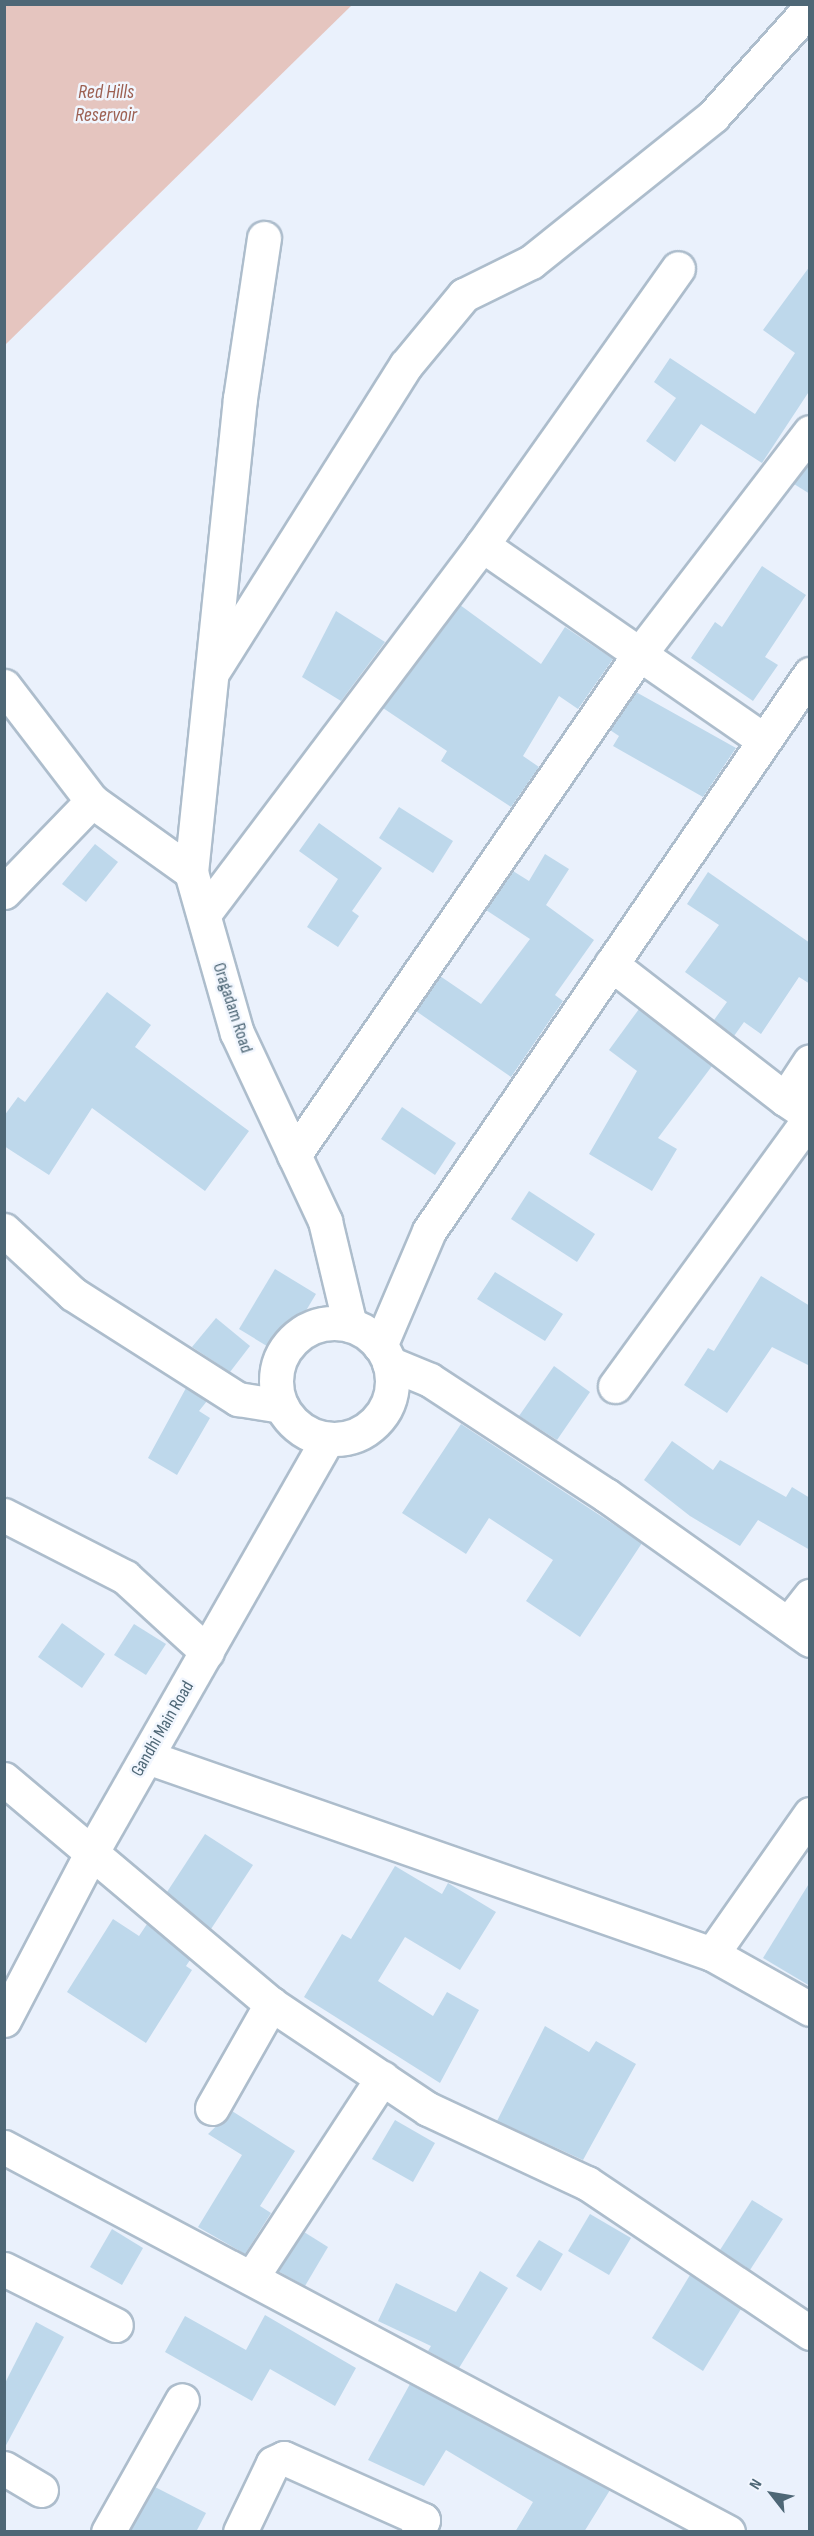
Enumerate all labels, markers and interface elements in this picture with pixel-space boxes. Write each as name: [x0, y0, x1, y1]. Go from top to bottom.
water label: Red Hills Reservoir: [75, 81, 137, 128]
street label: Oragadam Road: [207, 960, 257, 1056]
street label: Gandhi Main Road: [127, 1677, 199, 1781]
north arrow: [742, 2464, 802, 2524]
text: N: [746, 2476, 766, 2493]

